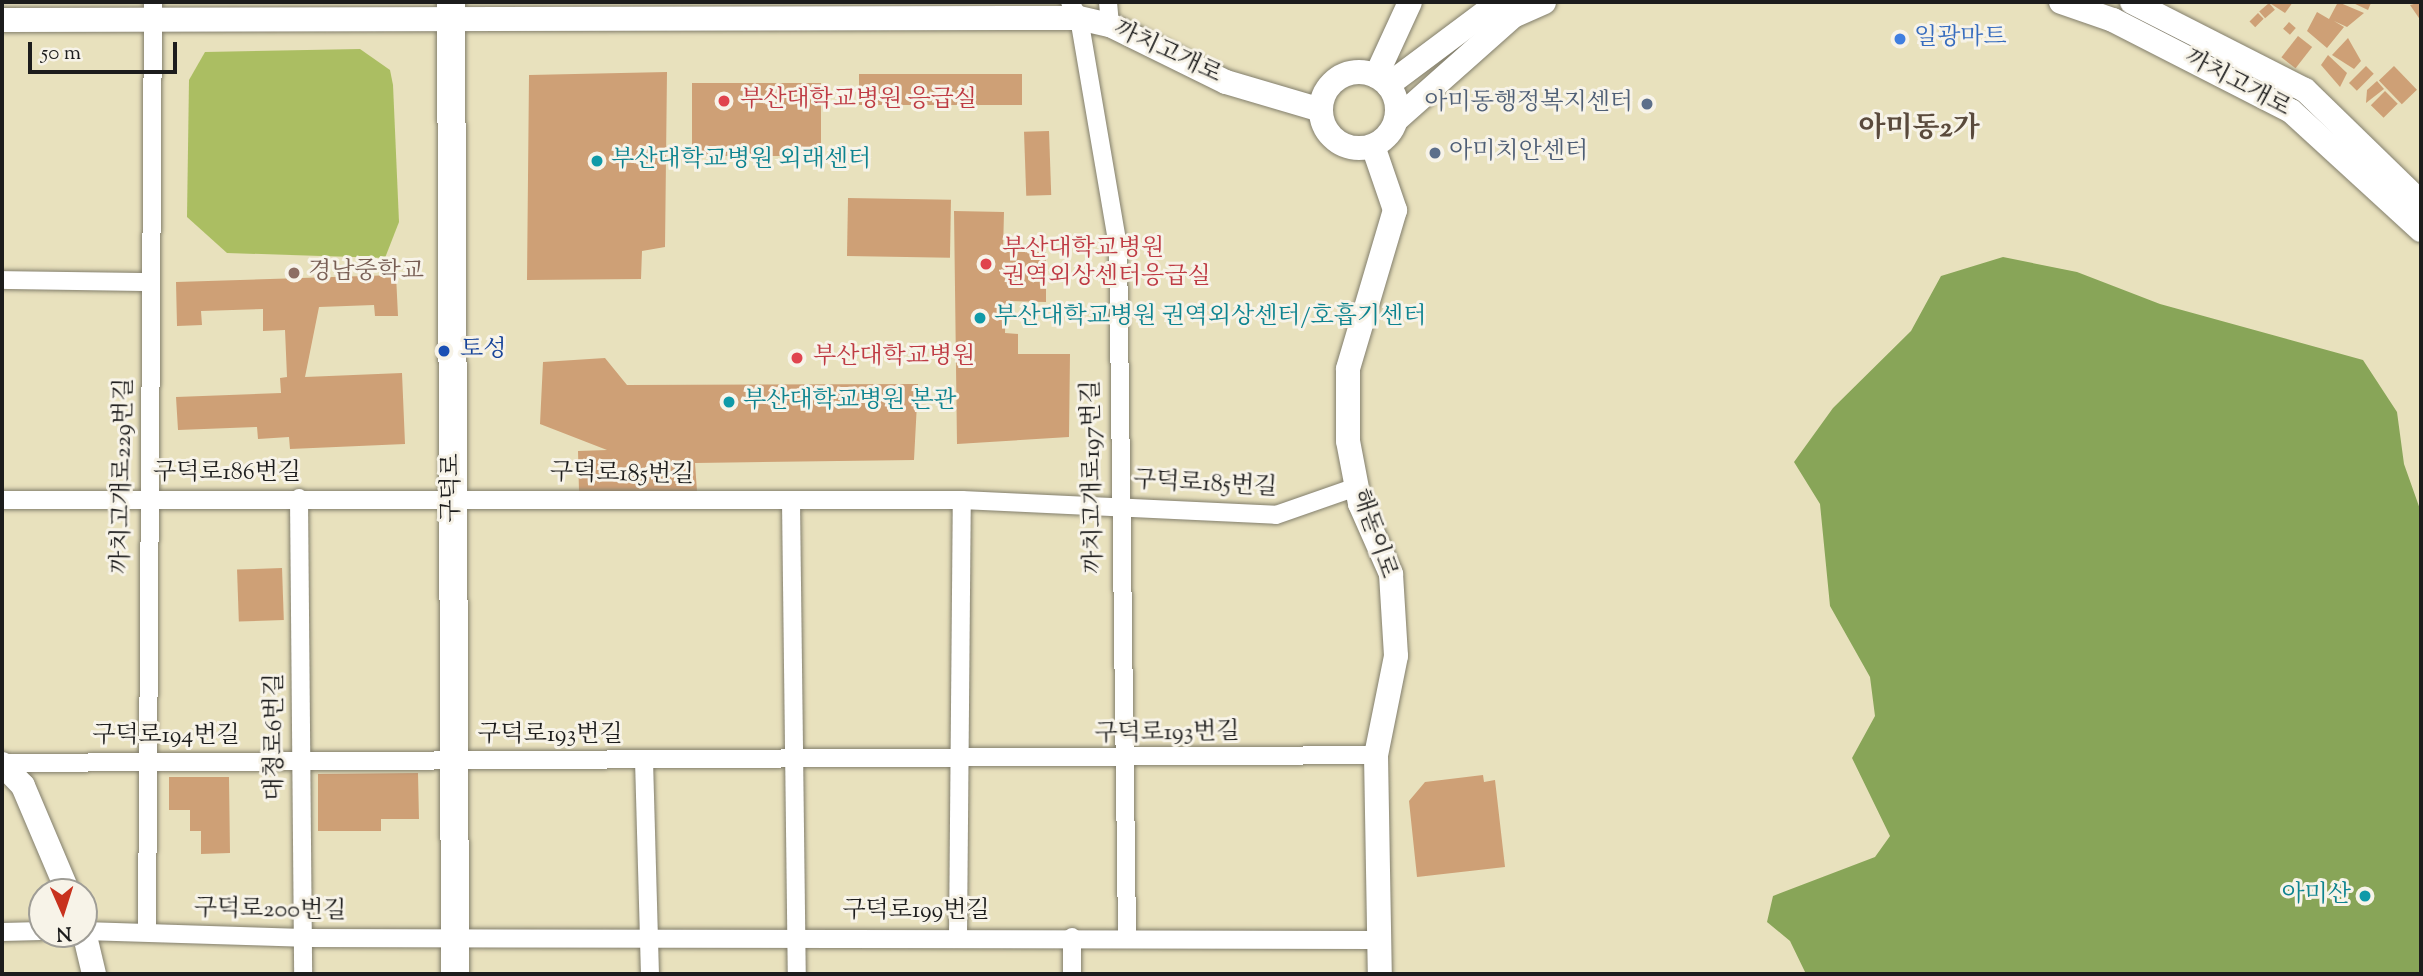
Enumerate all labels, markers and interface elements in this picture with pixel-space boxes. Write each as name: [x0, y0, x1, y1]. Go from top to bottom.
street label: 까치고개로: [1108, 15, 1226, 91]
place label: 일광마트: [1914, 25, 2007, 53]
scale bar: [32, 28, 180, 72]
marker: 일광마트: [1892, 31, 1908, 47]
text: 50 m: [41, 39, 81, 69]
street label: 까치고개로: [2179, 44, 2295, 124]
place label: 부산대학교병원 응급실: [740, 87, 977, 115]
place label: 아미동행정복지센터: [1424, 90, 1633, 118]
marker: 부산대학교병원 응급실: [714, 91, 734, 111]
marker: 아미동행정복지센터: [1639, 96, 1655, 112]
district label: 아미동2가: [1858, 112, 1980, 146]
place label: 아미치안센터: [1449, 139, 1588, 167]
marker: 아미치안센터: [1427, 145, 1443, 161]
place label: 부산대학교병원 외래센터: [611, 147, 871, 175]
marker: 부산대학교병원 외래센터: [589, 153, 605, 169]
place label: 부산대학교병원 권역외상센터응급실: [1002, 236, 1211, 292]
marker: 부산대학교병원 권역외상센터응급실: [976, 254, 996, 274]
place label: 경남중학교: [308, 259, 424, 287]
marker: 경남중학교: [286, 265, 302, 281]
place label: 부산대학교병원 권역외상센터/호흡기센터: [994, 304, 1426, 332]
marker: 부산대학교병원 권역외상센터/호흡기센터: [972, 310, 988, 326]
place label: 토성: [460, 337, 506, 365]
marker: 토성: [434, 341, 454, 361]
place label: 부산대학교병원: [813, 344, 975, 372]
marker: 부산대학교병원: [787, 348, 807, 368]
street label: 까치고개로229번길: [108, 378, 140, 574]
street label: 까치고개로197번길: [1078, 380, 1110, 574]
place label: 부산대학교병원 본관: [743, 388, 957, 416]
marker: 부산대학교병원 본관: [721, 394, 737, 410]
street label: 구덕로: [439, 453, 467, 523]
street label: 구덕로185번길: [550, 459, 694, 491]
street label: 구덕로186번길: [153, 460, 301, 488]
street label: 구덕로185번길: [1132, 467, 1278, 503]
street label: 해돋이로: [1344, 485, 1402, 583]
street label: 대청로6번길: [262, 673, 290, 801]
street label: 구덕로193번길: [1094, 718, 1240, 750]
street label: 구덕로193번길: [477, 722, 623, 750]
street label: 구덕로194번길: [92, 723, 240, 751]
north arrow: [28, 878, 98, 948]
place label: 아미산: [2281, 882, 2351, 910]
marker: 아미산: [2357, 888, 2373, 904]
street label: 구덕로200번길: [193, 895, 347, 927]
street label: 구덕로199번길: [842, 898, 990, 926]
text: N: [56, 919, 72, 946]

